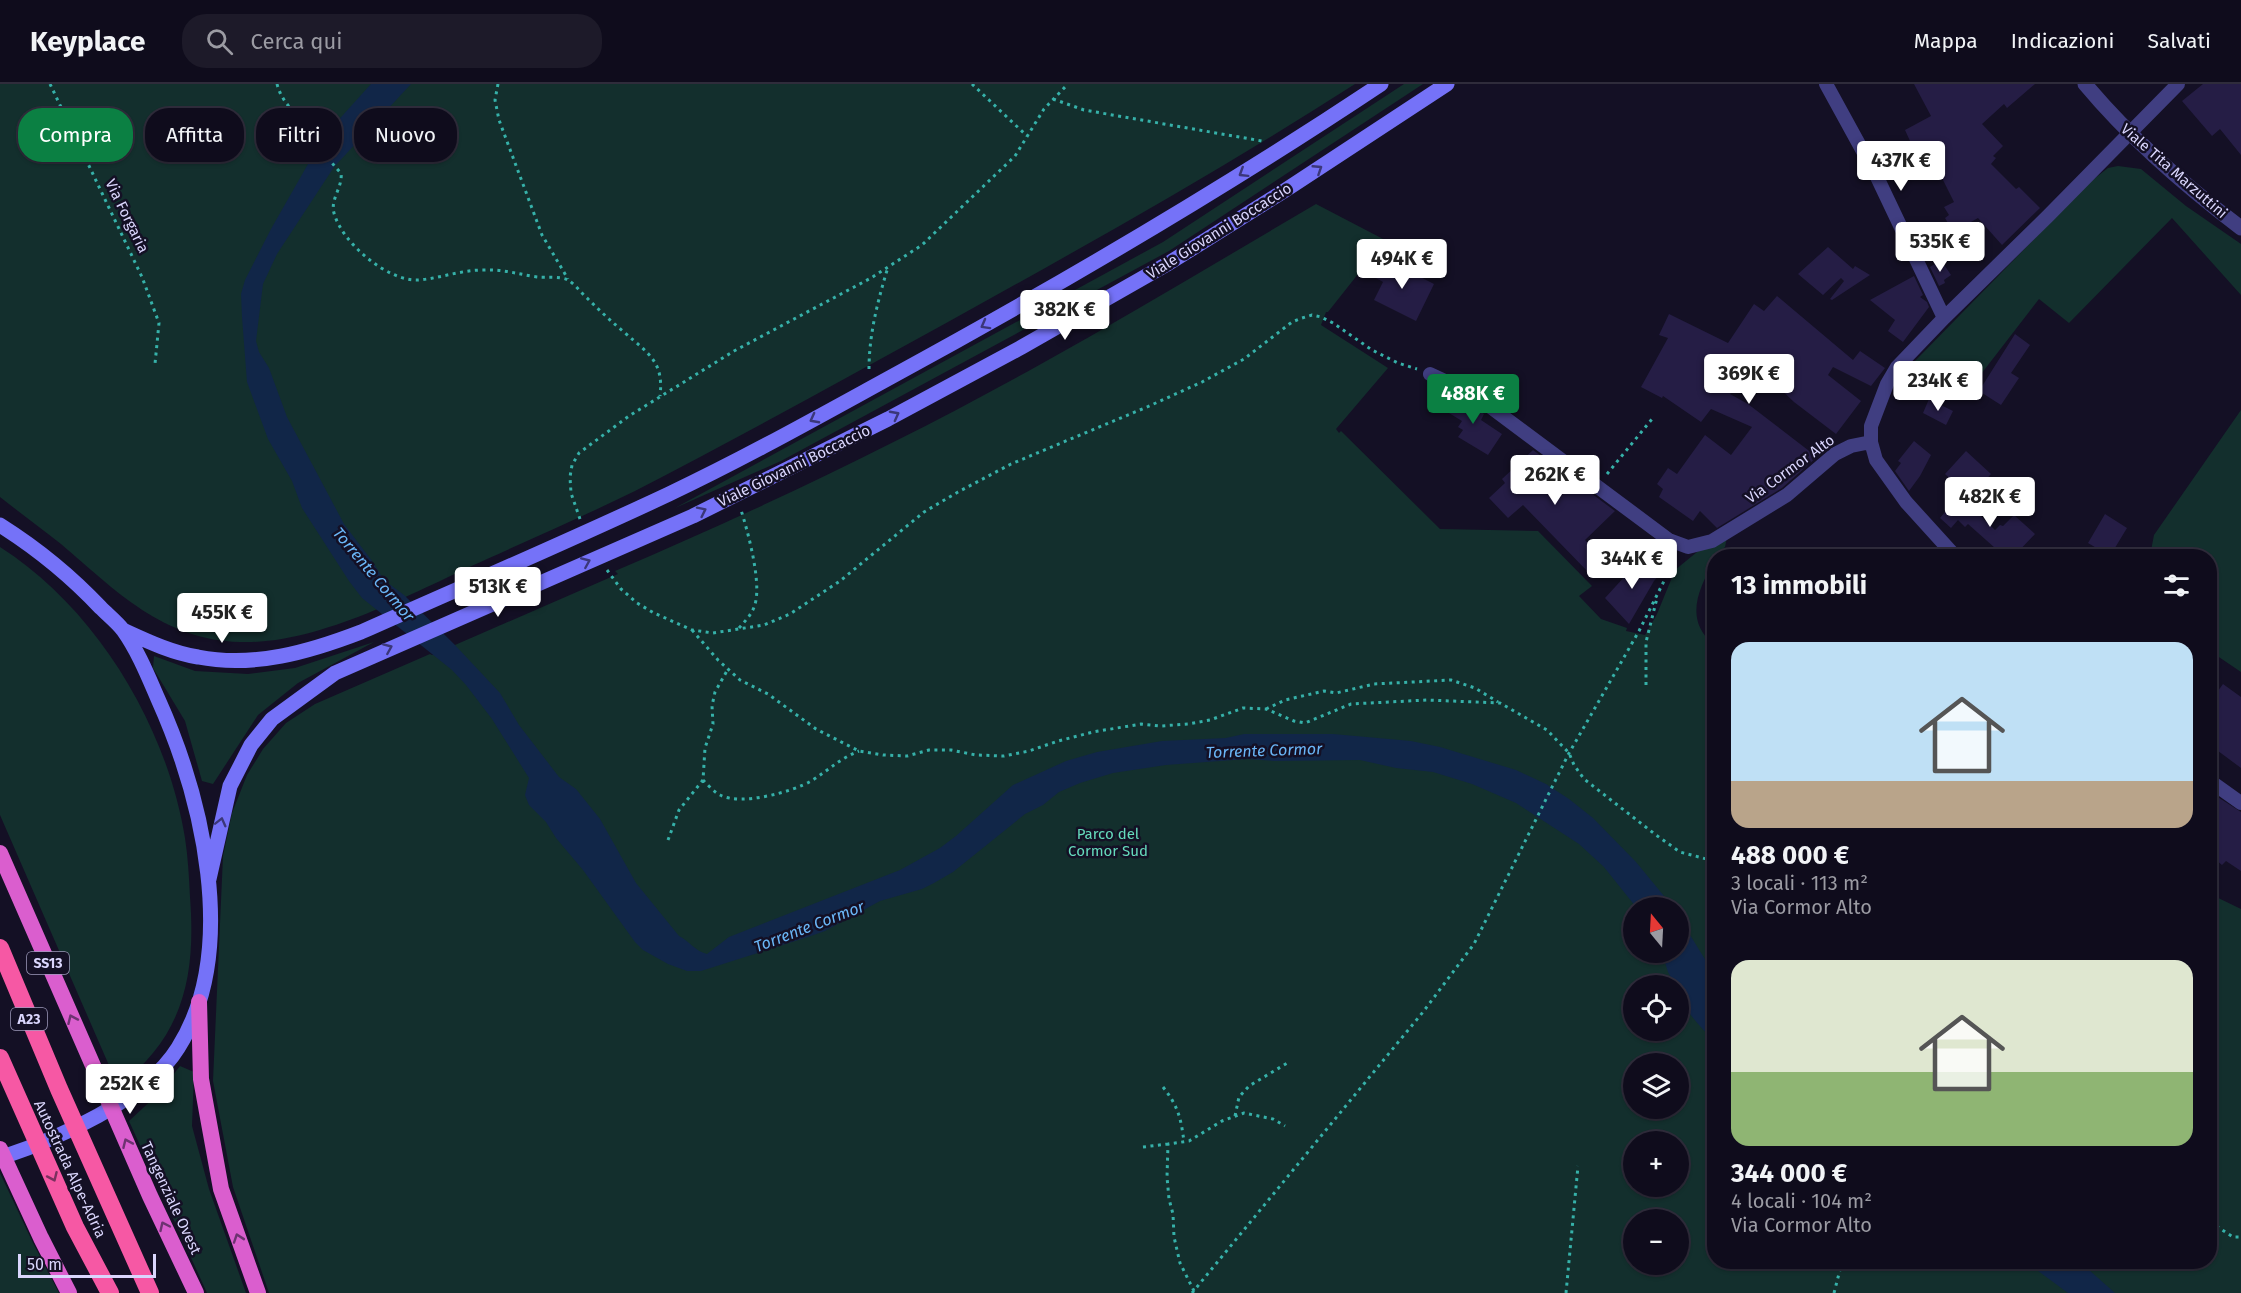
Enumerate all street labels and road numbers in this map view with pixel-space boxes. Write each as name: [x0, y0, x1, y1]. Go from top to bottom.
street label: Viale Tita Marzuttini: [2117, 120, 2231, 222]
street label: Via Forgaria: [101, 176, 153, 256]
street label: Viale Giovanni Boccaccio: [1143, 179, 1295, 283]
street label: Viale Giovanni Boccaccio: [715, 421, 873, 511]
street label: Via Cormor Alto: [1742, 431, 1838, 507]
road number: SS13: [27, 952, 69, 974]
road number: A23: [11, 1008, 47, 1030]
street label: Autostrada Alpe-Adria: [30, 1097, 110, 1241]
street label: Tangenziale Ovest: [137, 1139, 205, 1258]

